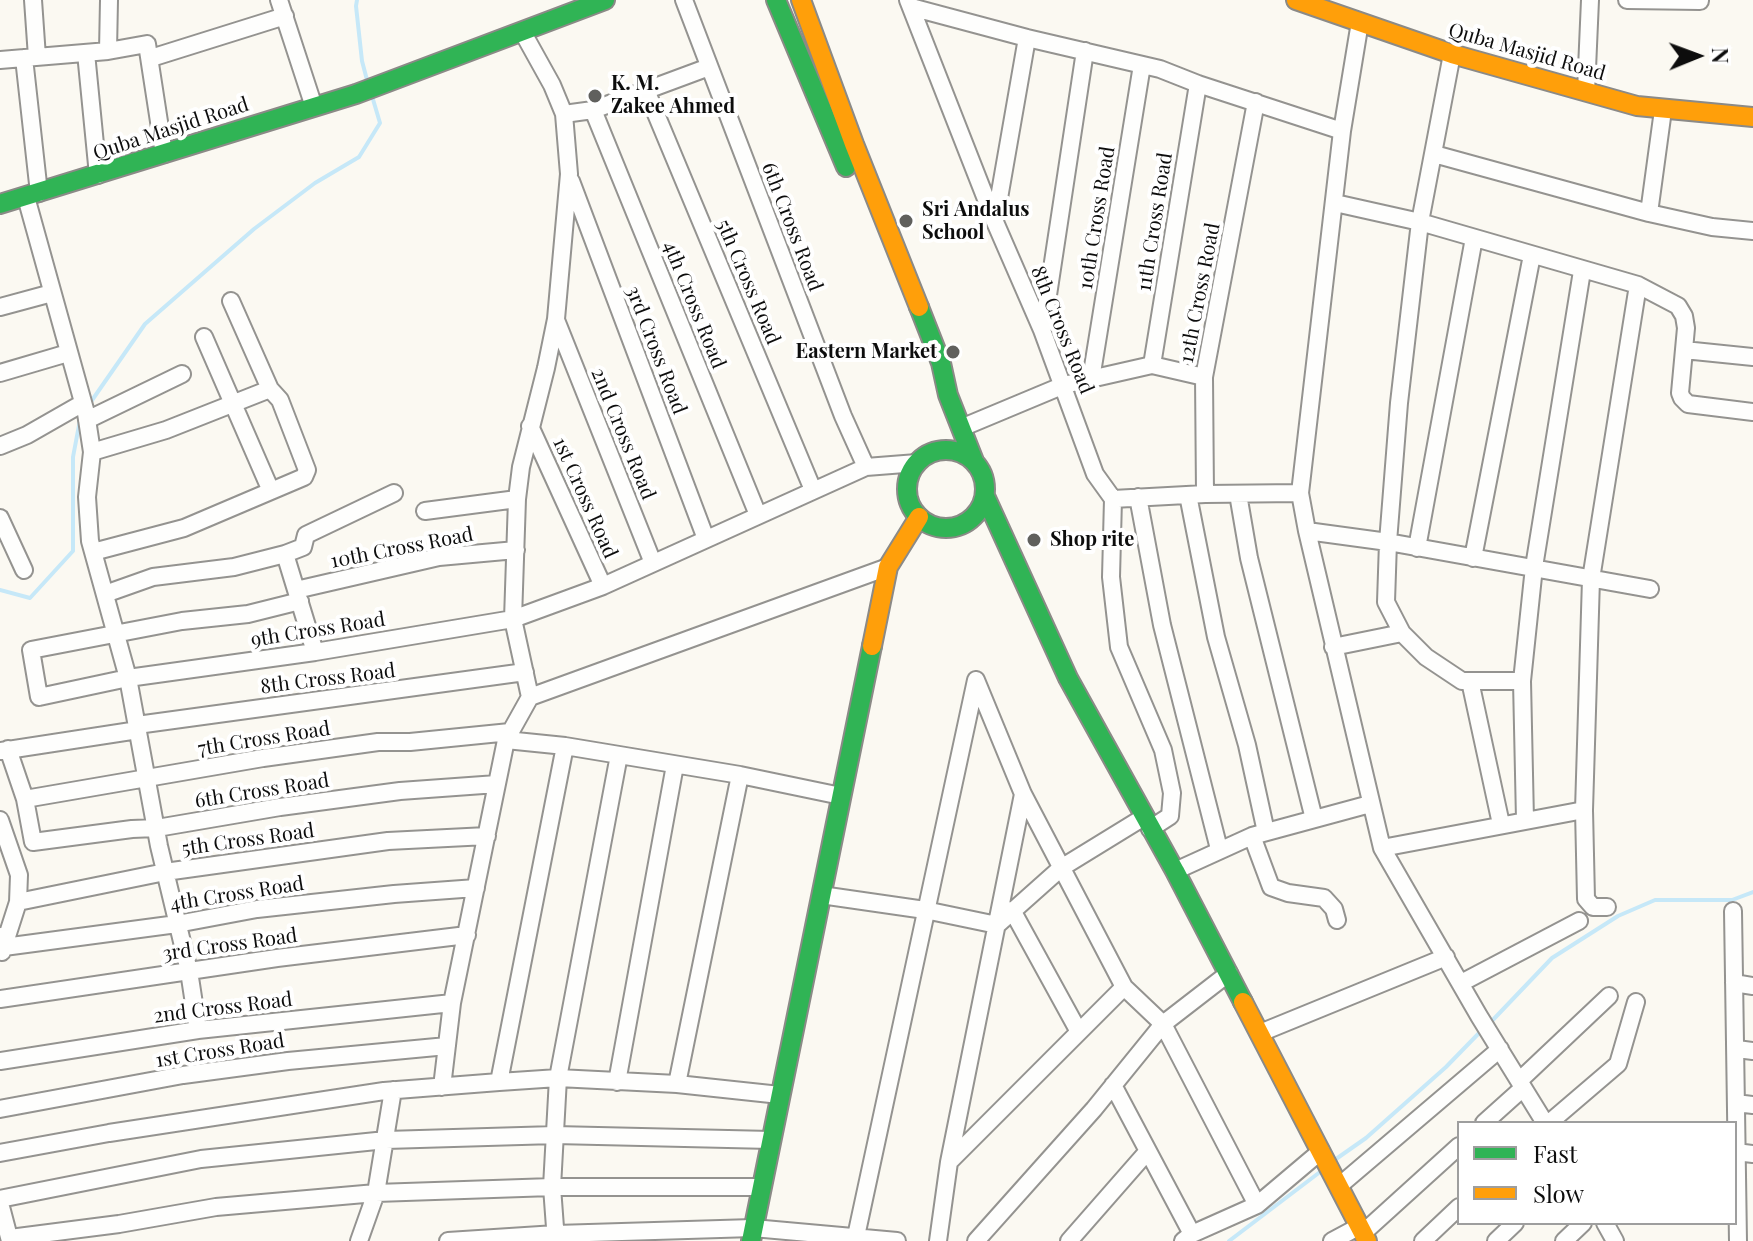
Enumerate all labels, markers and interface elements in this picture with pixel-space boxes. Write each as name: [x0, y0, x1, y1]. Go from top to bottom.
north arrow: [1657, 16, 1737, 96]
street label: Quba Masjid Road: [1446, 18, 1608, 86]
text: N: [1706, 47, 1736, 64]
place label: K. M. Zakee Ahmed: [611, 72, 735, 119]
marker: K. M. Zakee Ahmed: [586, 87, 604, 105]
street label: Quba Masjid Road: [90, 93, 252, 165]
street label: 10th Cross Road: [1074, 145, 1120, 291]
street label: 11th Cross Road: [1132, 151, 1178, 293]
street label: 6th Cross Road: [756, 159, 828, 295]
place label: Sri Andalus School: [922, 198, 1029, 245]
marker: Sri Andalus School: [897, 212, 915, 230]
street label: 5th Cross Road: [711, 216, 785, 348]
street label: 12th Cross Road: [1175, 221, 1225, 365]
street label: 4th Cross Road: [658, 238, 730, 372]
street label: 8th Cross Road: [1025, 263, 1099, 397]
street label: 3rd Cross Road: [620, 282, 692, 418]
place label: Eastern Market: [796, 340, 937, 364]
marker: Eastern Market: [944, 343, 962, 361]
street label: 2nd Cross Road: [586, 365, 660, 503]
street label: 1st Cross Road: [548, 434, 622, 562]
street label: 10th Cross Road: [329, 522, 475, 574]
place label: Shop rite: [1050, 528, 1134, 552]
marker: Shop rite: [1025, 531, 1043, 549]
street label: 9th Cross Road: [249, 608, 387, 652]
street label: 8th Cross Road: [259, 659, 397, 699]
street label: 7th Cross Road: [196, 717, 332, 761]
street label: 6th Cross Road: [193, 769, 331, 813]
street label: 5th Cross Road: [180, 819, 316, 861]
street label: 4th Cross Road: [168, 872, 306, 916]
street label: 3rd Cross Road: [161, 924, 299, 966]
street label: 2nd Cross Road: [152, 988, 294, 1028]
street label: 1st Cross Road: [154, 1029, 286, 1073]
legend: [1457, 1121, 1737, 1225]
text: Fast: [1533, 1137, 1578, 1169]
text: Slow: [1533, 1177, 1584, 1209]

